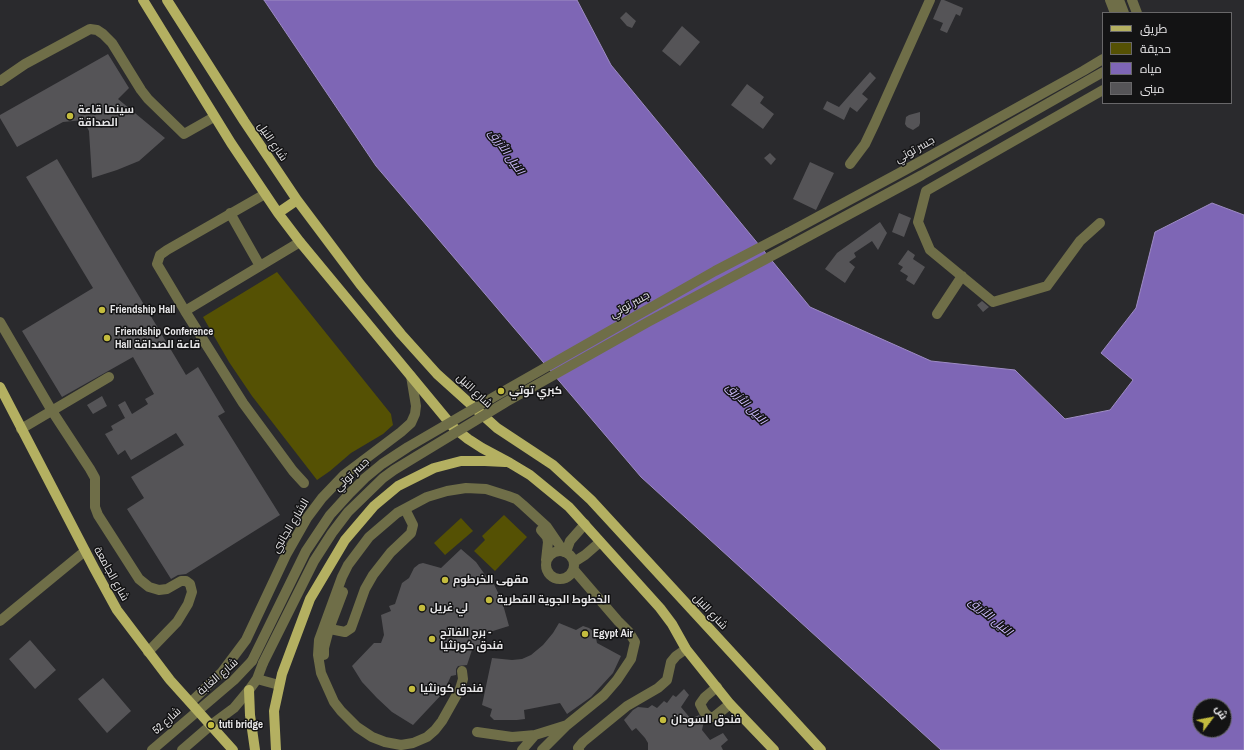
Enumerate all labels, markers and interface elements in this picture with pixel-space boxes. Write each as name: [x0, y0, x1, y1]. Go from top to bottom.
legend: [1102, 12, 1232, 104]
text: طريق: [1140, 21, 1167, 37]
text: حديقة: [1140, 41, 1171, 57]
text: مياه: [1140, 61, 1162, 77]
text: مبنى: [1140, 81, 1165, 97]
place label: سينما قاعة الصداقة: [78, 103, 134, 129]
marker: سينما قاعة الصداقة: [65, 111, 75, 121]
street label: شارع النيل: [254, 120, 290, 164]
water label: النيل الأزرق: [485, 126, 527, 178]
street label: جسر توتي: [893, 134, 937, 166]
street label: جسر توتي: [608, 289, 652, 321]
place label: Friendship Hall: [110, 303, 175, 317]
marker: Friendship Hall: [97, 305, 107, 315]
place label: Friendship Conference Hall قاعة الصداقة: [115, 325, 213, 351]
marker: Friendship Conference Hall قاعة الصداقة: [102, 333, 112, 343]
street label: شارع النيل: [453, 371, 495, 411]
water label: النيل الأزرق: [723, 380, 769, 428]
place label: كبري توتي: [509, 384, 562, 398]
marker: كبري توتي: [496, 386, 506, 396]
street label: جسر توتي: [332, 455, 372, 495]
street label: الشارع الجانبي: [270, 496, 312, 556]
street label: شارع الجامعة: [91, 545, 131, 603]
place label: مقهى الخرطوم: [453, 573, 528, 587]
marker: مقهى الخرطوم: [440, 575, 450, 585]
street label: شارع النيل: [690, 591, 730, 633]
place label: الخطوط الجوية القطرية: [497, 593, 610, 607]
marker: الخطوط الجوية القطرية: [484, 595, 494, 605]
water label: النيل الأزرق: [965, 595, 1015, 639]
place label: لي غريل: [430, 601, 468, 615]
marker: لي غريل: [417, 603, 427, 613]
place label: برج الفاتح - فندق كورنثيا: [440, 626, 503, 652]
place label: Egypt Air: [593, 627, 633, 641]
marker: Egypt Air: [580, 629, 590, 639]
marker: برج الفاتح - فندق كورنثيا: [427, 634, 437, 644]
street label: شارع الغابة: [195, 656, 241, 698]
place label: فندق كورنثيا: [420, 682, 483, 696]
marker: فندق كورنثيا: [407, 684, 417, 694]
north arrow: [1192, 698, 1232, 738]
text: ش: [1212, 702, 1231, 722]
street label: شارع 52: [150, 705, 184, 737]
place label: فندق السودان: [671, 713, 741, 727]
marker: فندق السودان: [658, 715, 668, 725]
place label: tuti bridge: [219, 718, 263, 732]
marker: tuti bridge: [206, 720, 216, 730]

